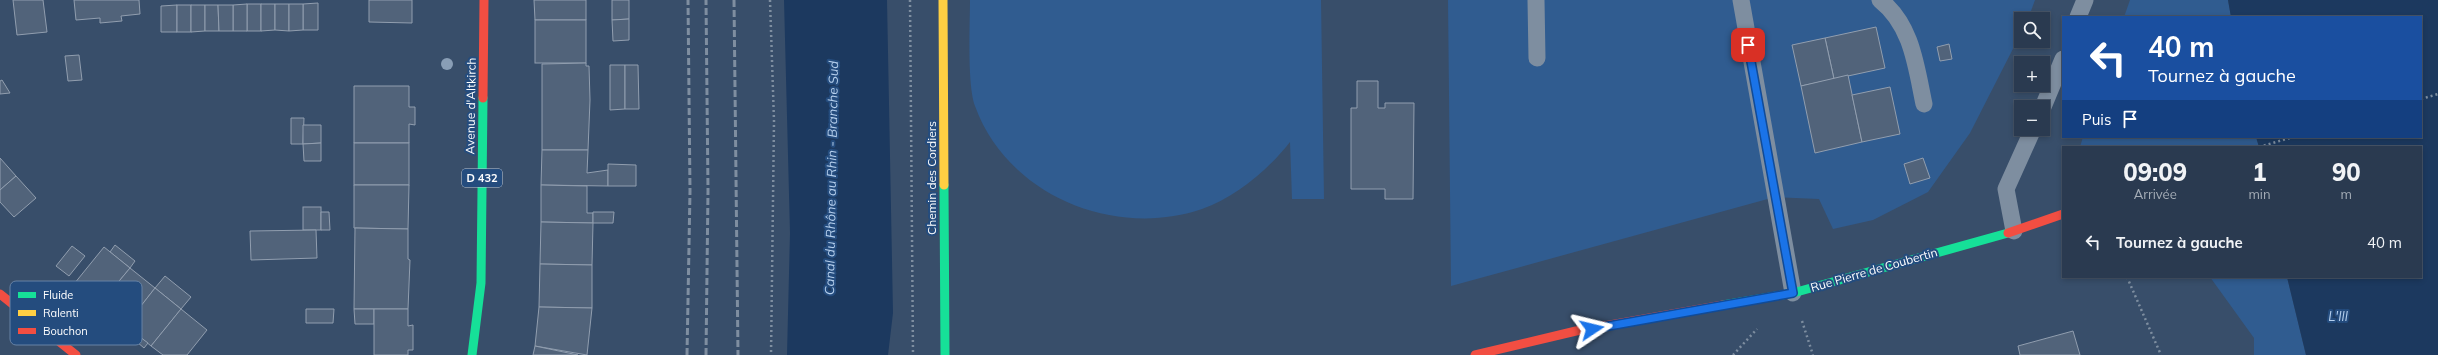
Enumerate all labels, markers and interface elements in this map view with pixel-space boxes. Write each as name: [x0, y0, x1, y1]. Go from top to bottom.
map controls: [2014, 12, 2050, 136]
button: search: [2014, 12, 2050, 48]
pin: [1731, 28, 1765, 62]
text: 40 m: [2148, 29, 2214, 64]
icon: left: [2082, 32, 2134, 84]
icon: arrive: [1737, 34, 1759, 56]
button: +: [2014, 56, 2050, 92]
street label: Avenue d'Altkirch: [462, 57, 479, 155]
water label: Canal du Rhône au Rhin - Branche Sud: [821, 60, 841, 295]
text: Tournez à gauche: [2148, 64, 2296, 87]
button: −: [2014, 100, 2050, 136]
icon: arrive: [2119, 108, 2141, 130]
text: Puis: [2082, 110, 2111, 129]
street label: Chemin des Cordiers: [924, 121, 939, 235]
text: 09:09: [2123, 157, 2187, 187]
text: 1: [2252, 157, 2267, 187]
text: 90: [2332, 157, 2361, 187]
road number: D 432: [462, 169, 502, 187]
text: Arrivée: [2134, 186, 2177, 202]
text: min: [2248, 186, 2271, 202]
text: m: [2341, 186, 2352, 202]
icon: left: [2082, 231, 2104, 253]
text: Tournez à gauche: [2116, 233, 2243, 252]
text: 40 m: [2367, 233, 2402, 252]
street label: Rue Pierre de Coubertin: [1809, 244, 1939, 295]
legend: [10, 281, 142, 345]
text: Fluide: [43, 288, 73, 302]
text: Ralenti: [43, 306, 79, 320]
position arrow: [1571, 308, 1613, 350]
water label: L'Ill: [2328, 308, 2349, 324]
text: Bouchon: [43, 324, 88, 338]

